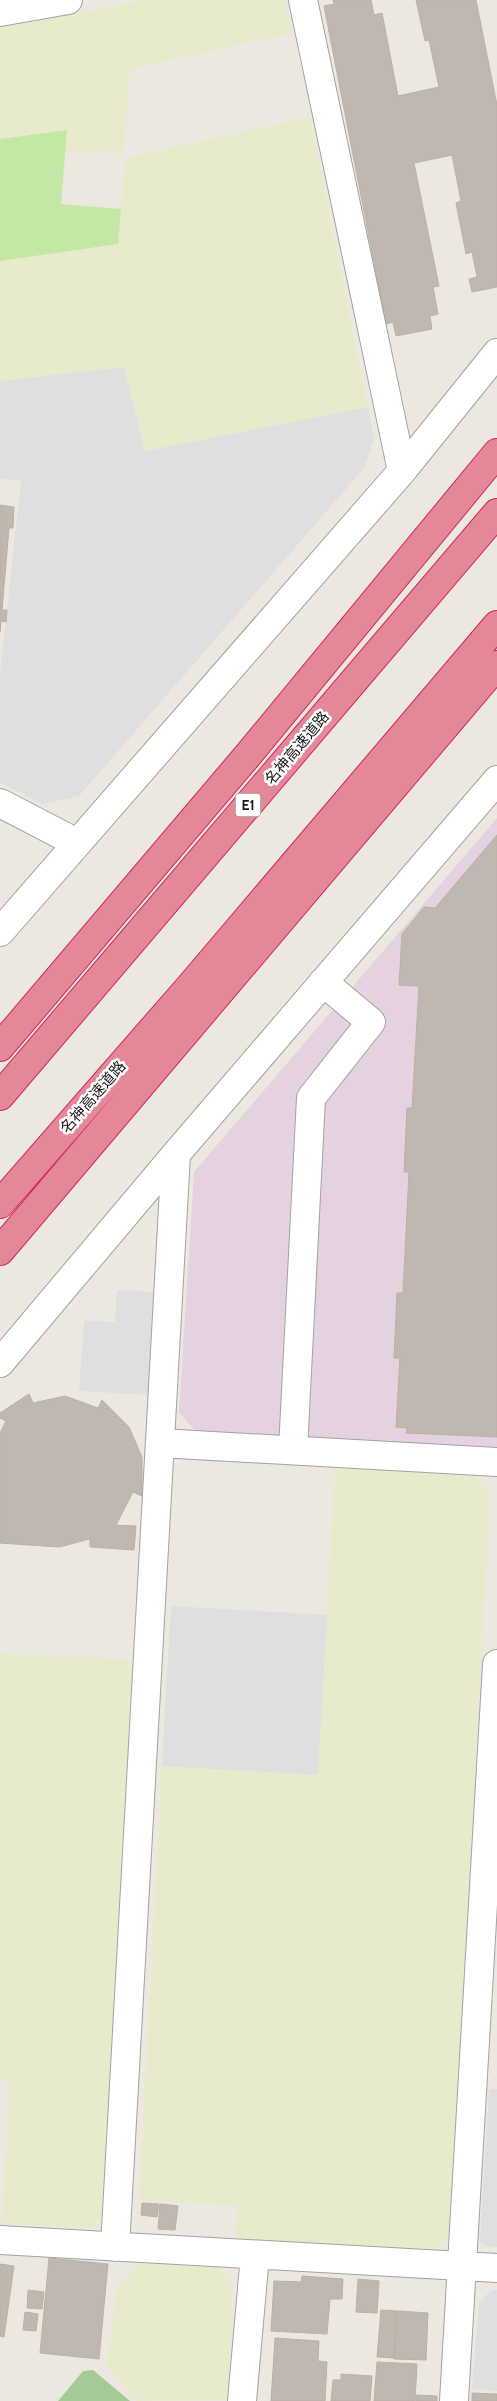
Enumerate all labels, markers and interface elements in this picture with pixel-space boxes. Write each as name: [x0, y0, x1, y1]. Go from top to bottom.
street label: 名神高速道路: [261, 708, 333, 788]
road number: E1: [236, 794, 260, 816]
street label: 名神高速道路: [57, 1057, 129, 1137]

